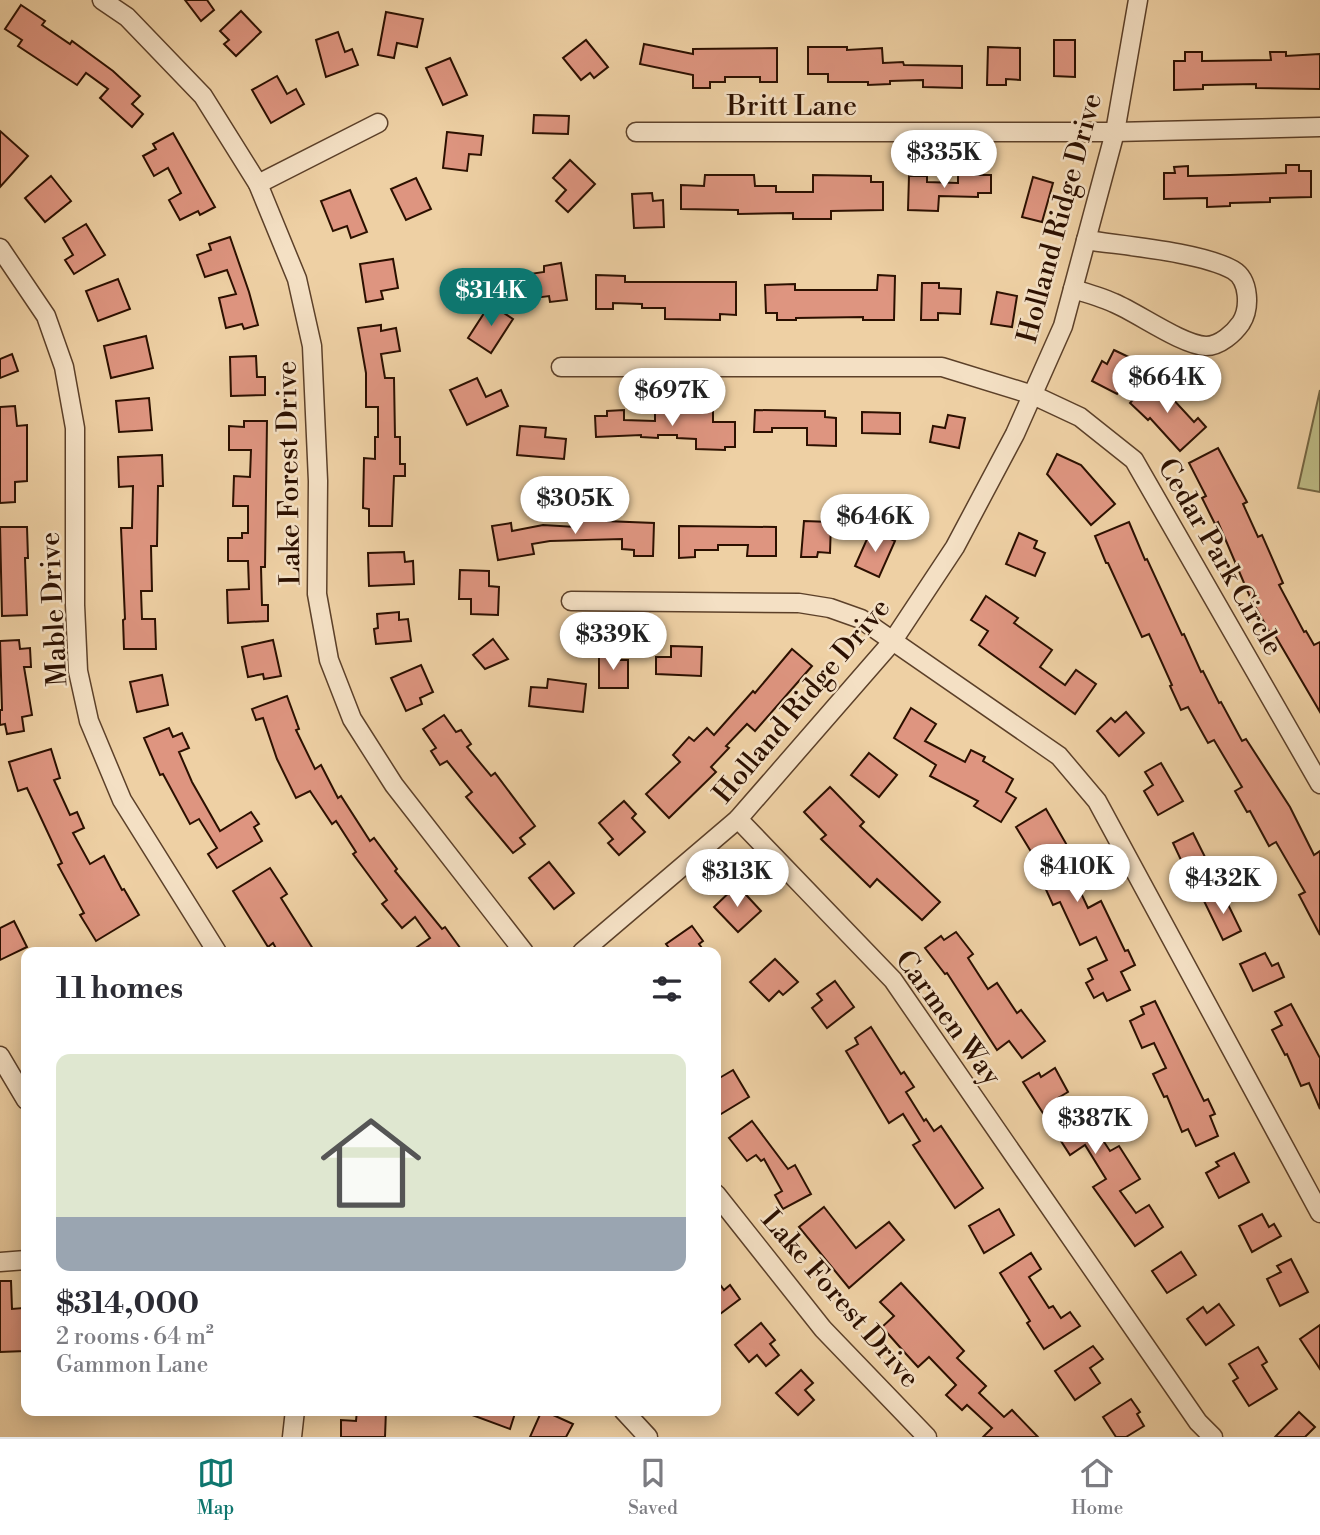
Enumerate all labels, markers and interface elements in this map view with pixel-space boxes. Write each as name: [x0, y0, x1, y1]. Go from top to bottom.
street label: Britt Lane: [726, 89, 857, 124]
street label: Holland Ridge Drive: [1010, 89, 1110, 347]
pin: $335K: [895, 130, 993, 190]
text: $335K: [907, 139, 981, 167]
pin: $314K: [442, 268, 540, 328]
text: $314K: [455, 277, 527, 305]
pin: $664K: [1118, 356, 1216, 415]
street label: Lake Forest Drive: [270, 360, 308, 586]
text: $664K: [1128, 364, 1206, 392]
pin: $697K: [623, 368, 721, 428]
text: $697K: [635, 377, 709, 405]
street label: Cedar Park Circle: [1149, 452, 1291, 662]
pin: $305K: [526, 476, 624, 536]
text: $305K: [536, 485, 614, 513]
pin: $646K: [826, 494, 924, 554]
text: $646K: [836, 503, 914, 531]
street label: Mable Drive: [32, 531, 76, 687]
street label: Holland Ridge Drive: [706, 591, 898, 811]
pin: $339K: [564, 612, 662, 672]
text: $339K: [576, 621, 650, 649]
pin: $410K: [1028, 844, 1126, 904]
pin: $313K: [688, 850, 786, 909]
text: $410K: [1040, 853, 1114, 881]
pin: $432K: [1174, 856, 1272, 916]
text: $313K: [702, 858, 772, 886]
text: $432K: [1185, 865, 1261, 893]
street label: Carmen Way: [887, 944, 1009, 1093]
text: 11 homes: [56, 970, 183, 1008]
icon: filters: [648, 970, 686, 1008]
pin: $387K: [1046, 1096, 1144, 1156]
icon: home: [308, 1100, 434, 1226]
text: $387K: [1058, 1105, 1132, 1133]
street label: Lake Forest Drive: [753, 1203, 927, 1395]
text: $314,000: [56, 1285, 199, 1323]
text: 2 rooms · 64 m²: [56, 1323, 214, 1351]
text: Gammon Lane: [56, 1351, 208, 1379]
tab: Map: [197, 1454, 235, 1520]
tab: Saved: [628, 1454, 678, 1520]
tab: Home: [1071, 1454, 1123, 1520]

